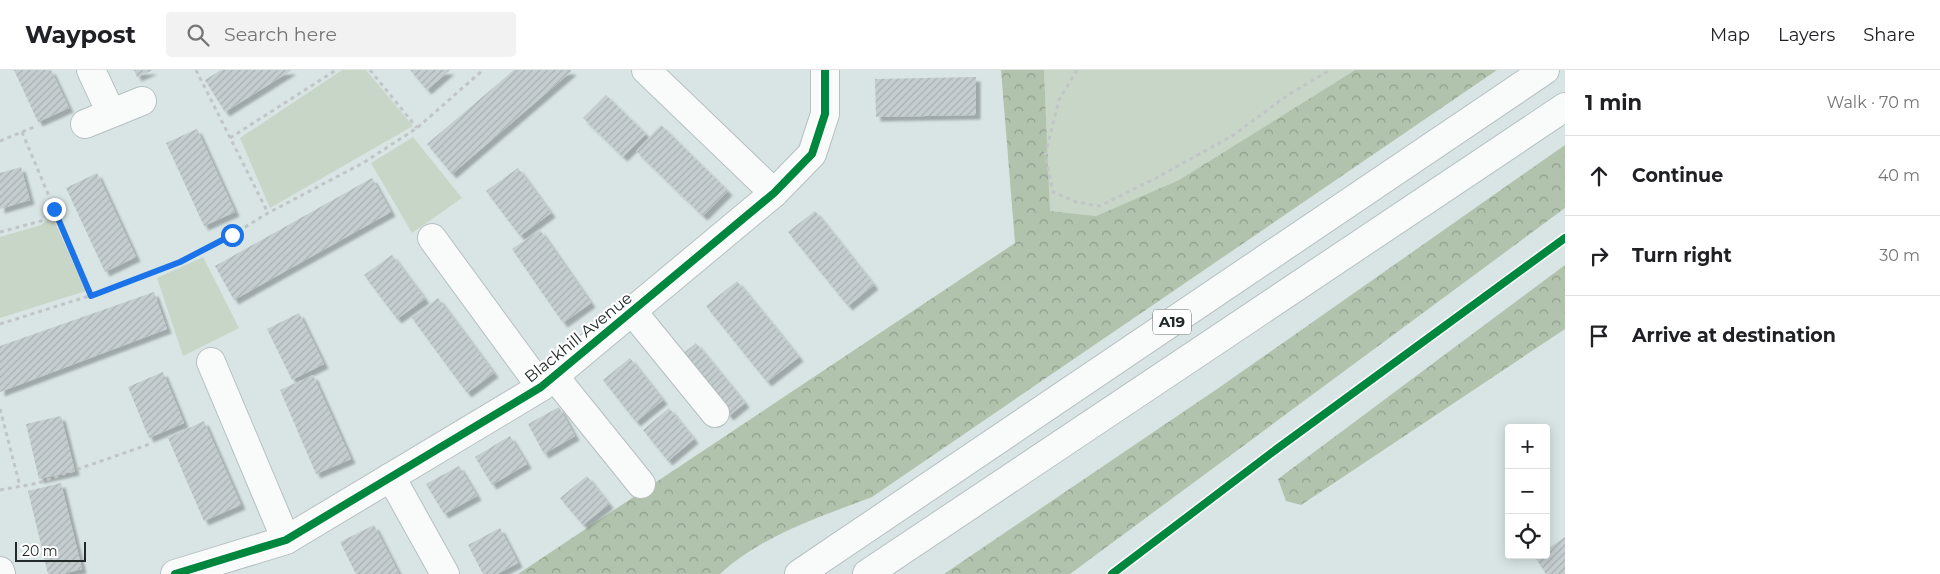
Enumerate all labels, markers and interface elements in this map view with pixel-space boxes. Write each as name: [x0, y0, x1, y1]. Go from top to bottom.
search box: [166, 12, 516, 57]
text: Waypost: [25, 20, 136, 49]
icon: search: [184, 21, 212, 49]
text: Search here: [224, 23, 337, 46]
text: Map: [1710, 24, 1750, 46]
text: Layers: [1778, 24, 1835, 46]
text: Share: [1863, 24, 1915, 46]
text: 1 min: [1585, 90, 1642, 115]
text: Walk · 70 m: [1827, 93, 1920, 112]
icon: ahead: [1585, 162, 1613, 190]
text: Continue: [1632, 164, 1723, 187]
text: 40 m: [1878, 166, 1920, 185]
route end: [43, 198, 66, 221]
route start: [221, 224, 244, 247]
icon: right: [1585, 242, 1613, 270]
text: Turn right: [1632, 244, 1732, 267]
text: 30 m: [1879, 246, 1920, 265]
street label: Blackhill Avenue: [521, 288, 636, 386]
road number: A19: [1153, 310, 1191, 334]
icon: arrive: [1585, 322, 1613, 350]
text: Arrive at destination: [1632, 324, 1836, 347]
map controls: [1505, 424, 1550, 559]
button: +: [1505, 424, 1550, 469]
button: −: [1505, 469, 1550, 514]
button: locate: [1505, 514, 1550, 559]
scale bar: [15, 539, 86, 562]
text: 20 m: [22, 542, 58, 560]

